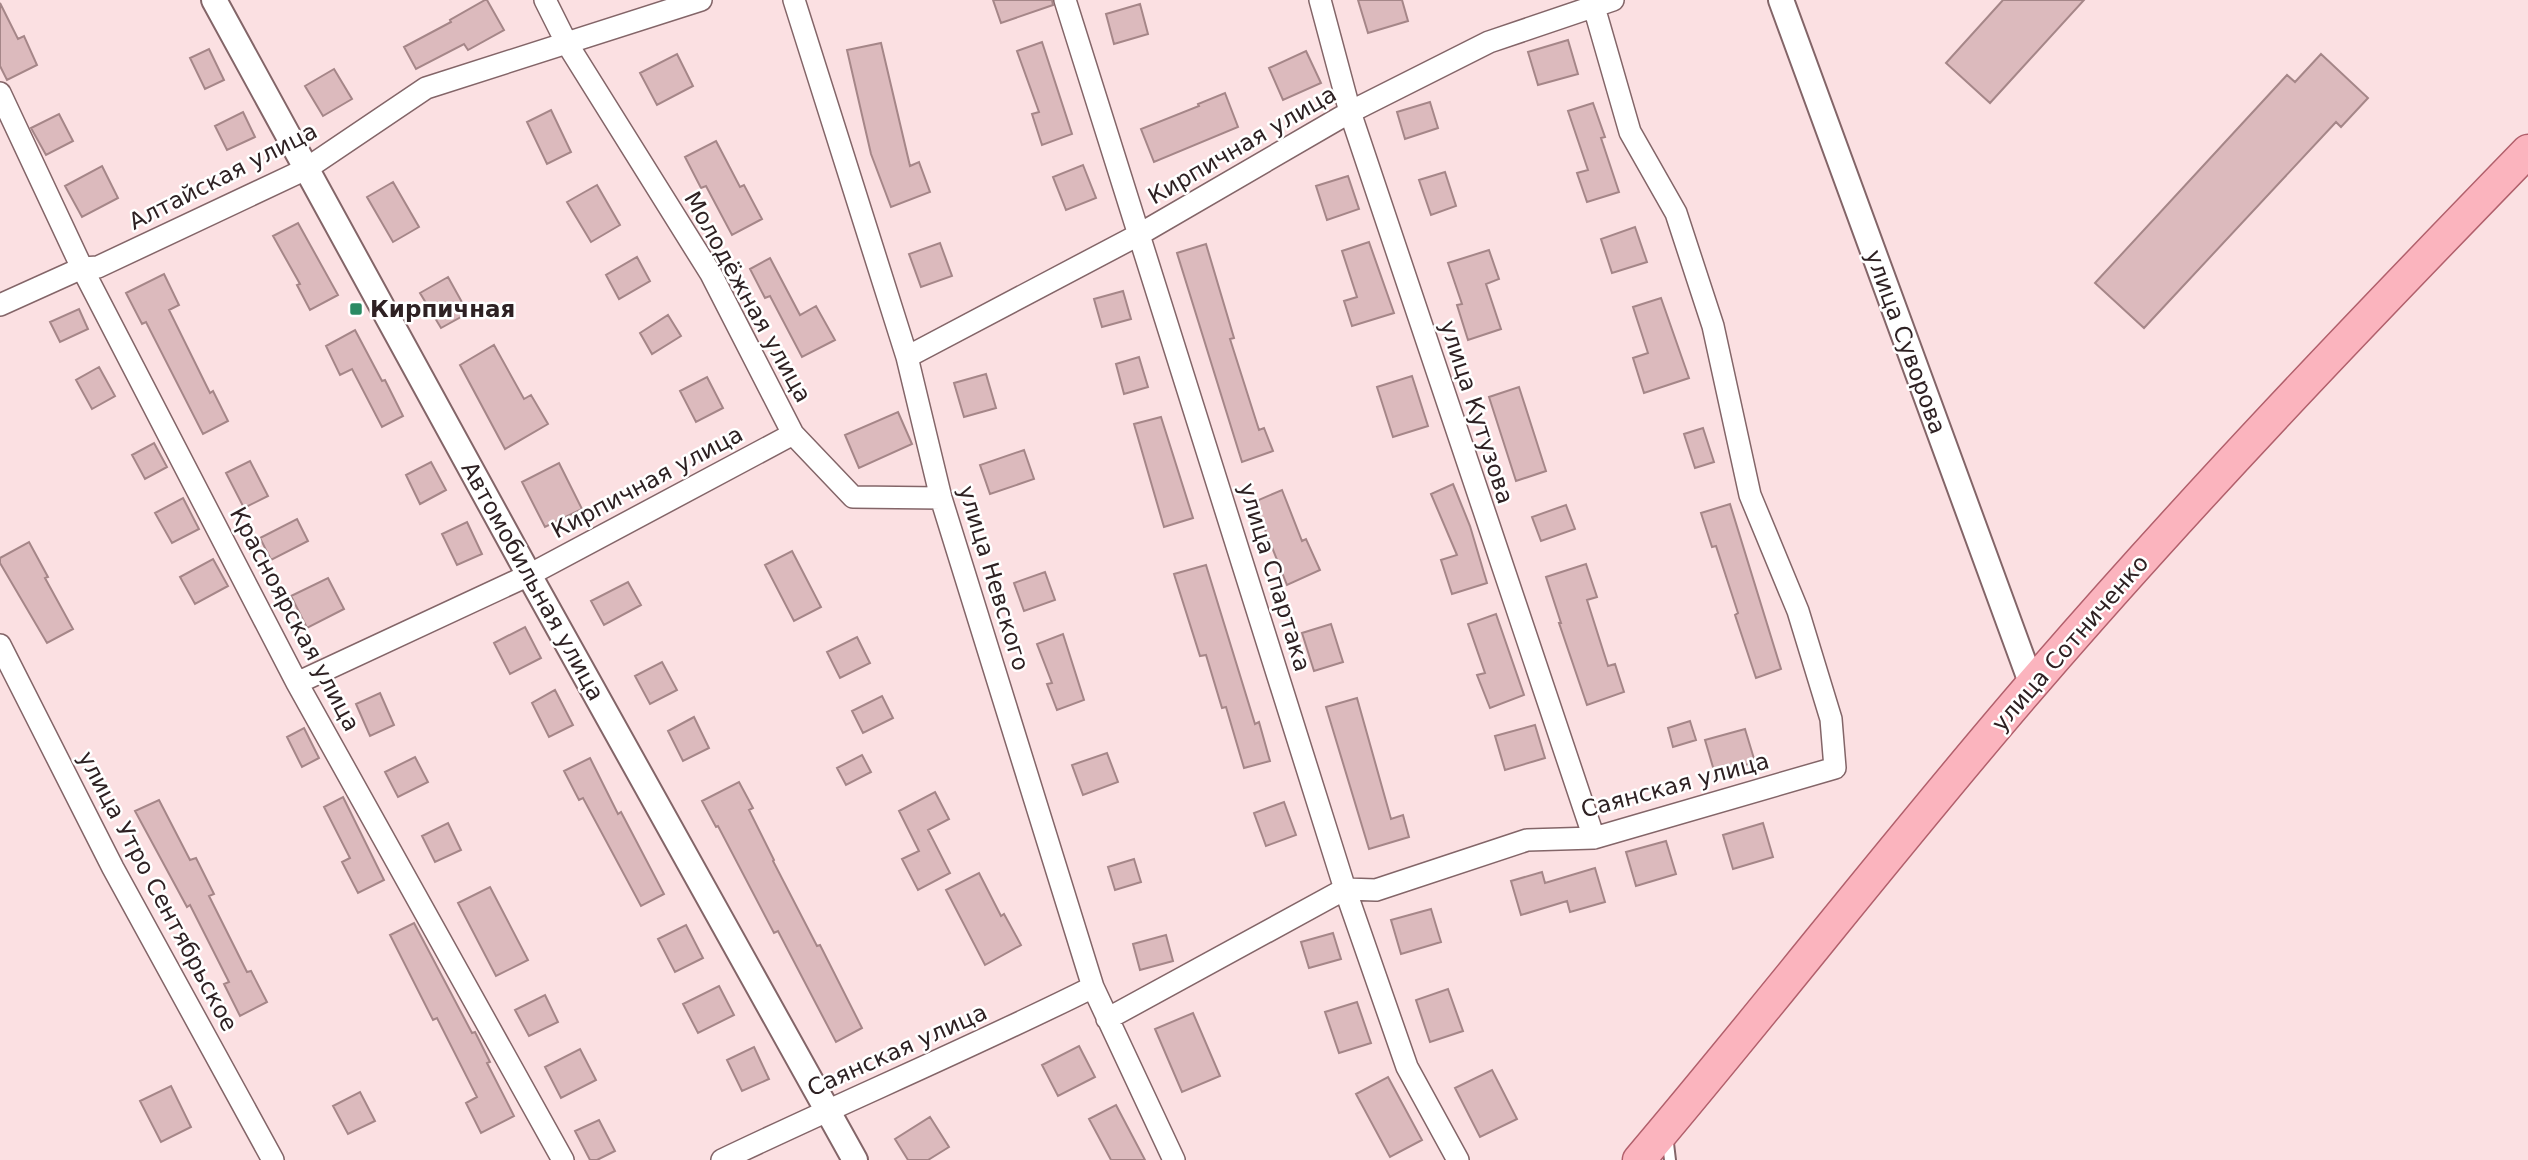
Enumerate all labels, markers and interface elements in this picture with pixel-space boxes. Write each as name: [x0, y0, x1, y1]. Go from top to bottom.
street label: Кирпичная улица: [1143, 81, 1341, 209]
street label: Алтайская улица: [125, 117, 321, 235]
street label: Молодёжная улица: [679, 187, 817, 407]
street label: улица Суворова: [1861, 246, 1951, 438]
place label: Кирпичная: [370, 296, 515, 322]
marker: Кирпичная: [348, 301, 364, 317]
street label: улица Кутузова: [1435, 317, 1519, 507]
street label: Кирпичная улица: [547, 421, 747, 543]
street label: Автомобильная улица: [456, 457, 610, 705]
street label: улица Спартака: [1234, 480, 1316, 674]
street label: улица Невского: [953, 482, 1035, 674]
street label: Красноярская улица: [225, 503, 365, 735]
street label: улица Сотниченко: [1987, 550, 2153, 736]
street label: улица Утро Сентябрьское: [73, 747, 243, 1035]
street label: Саянская улица: [1578, 747, 1772, 823]
street label: Саянская улица: [803, 999, 991, 1101]

